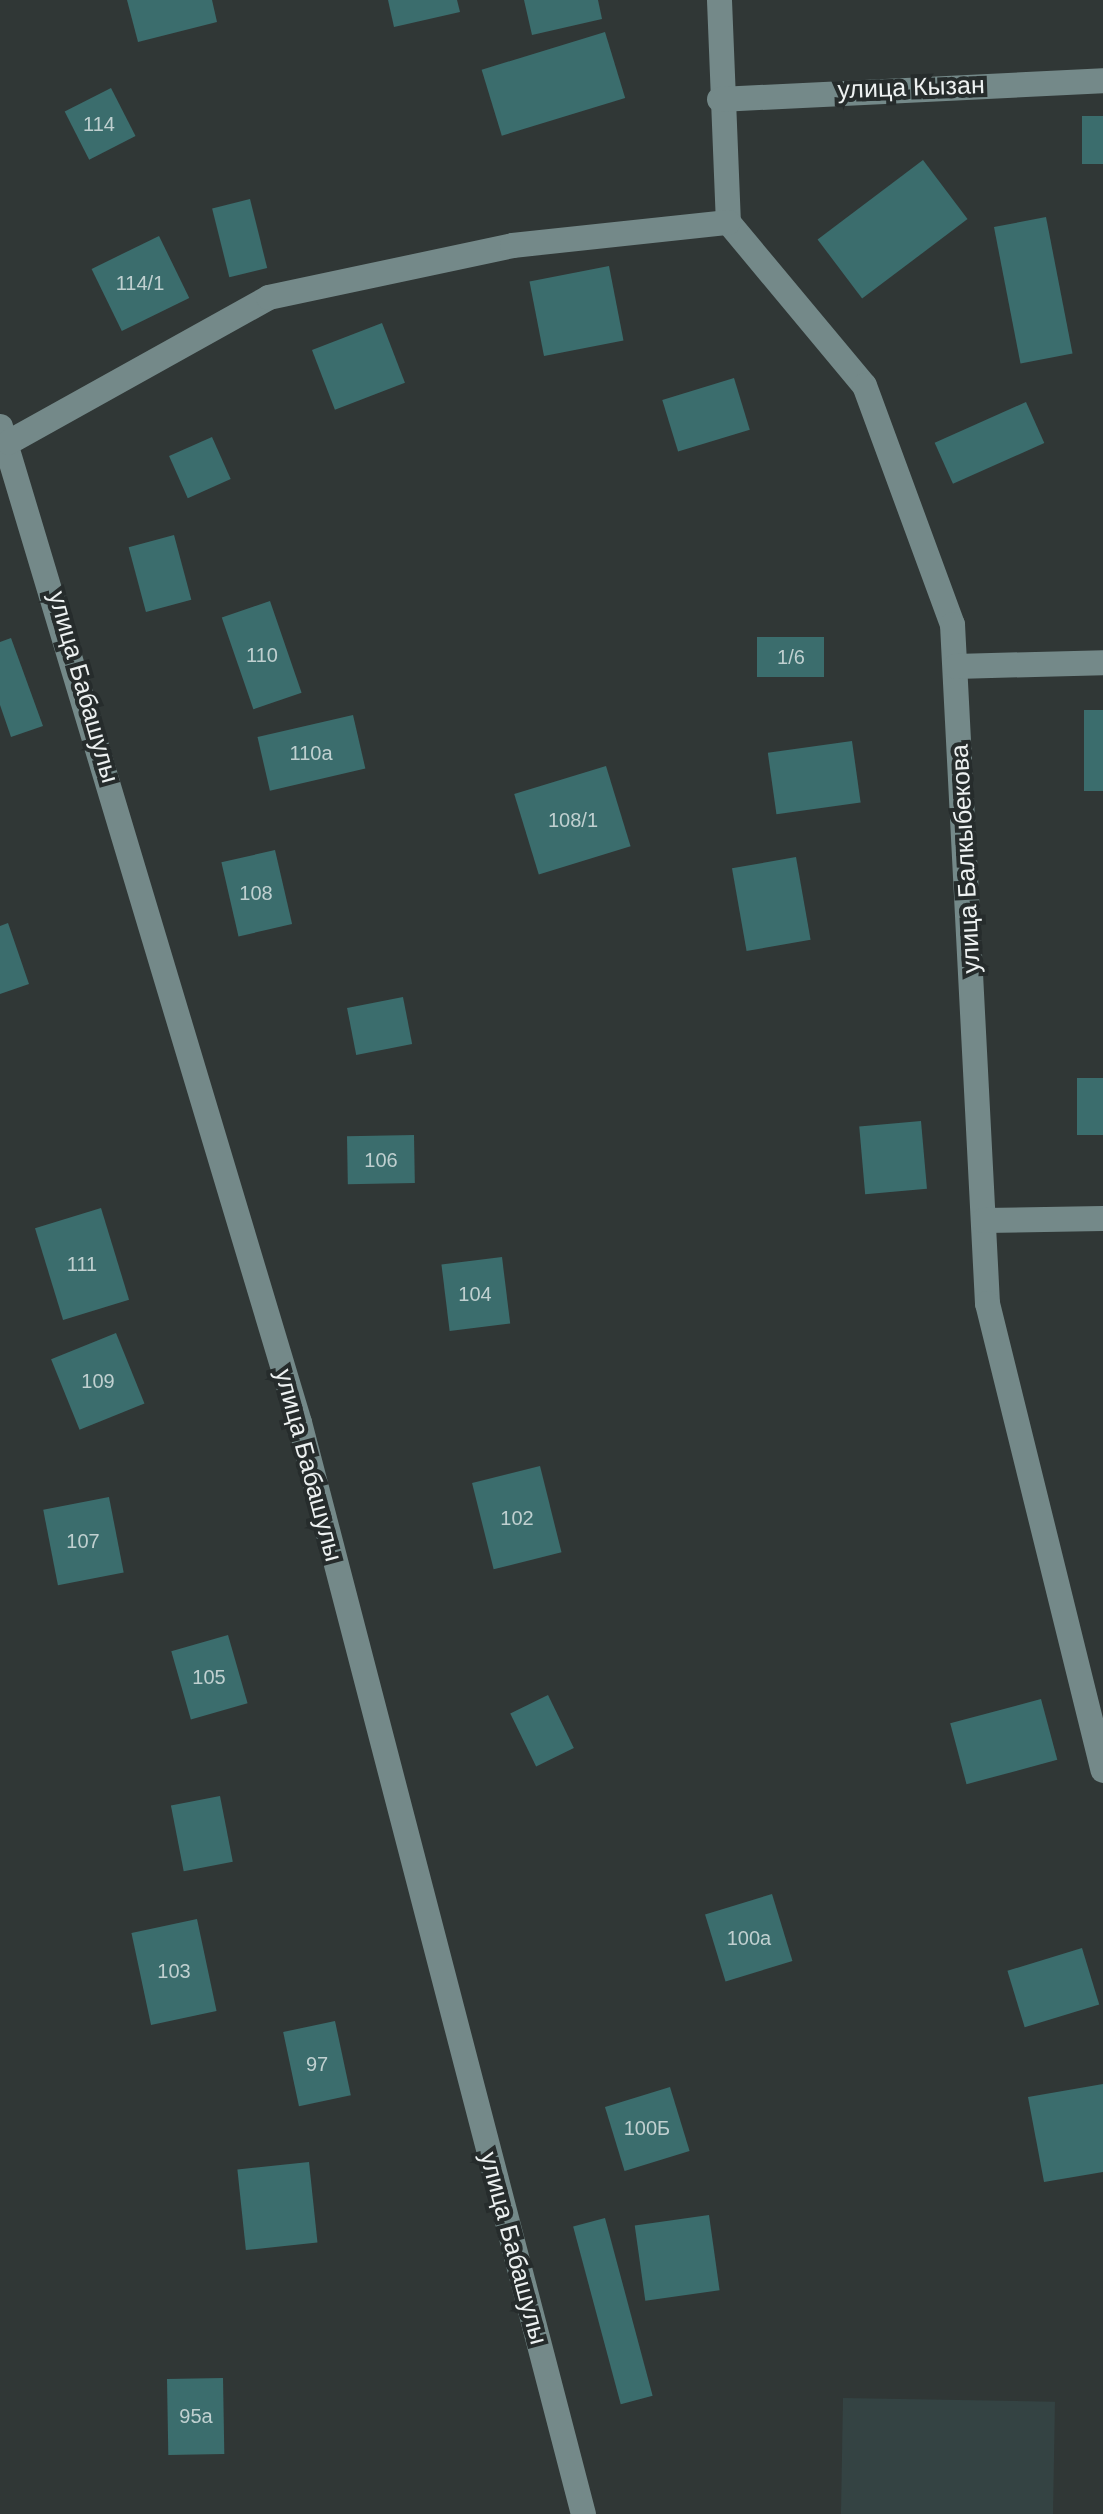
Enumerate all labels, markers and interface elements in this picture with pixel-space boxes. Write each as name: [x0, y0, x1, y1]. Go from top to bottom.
street label: улица Кызан: [837, 69, 985, 105]
house number: 114: [83, 112, 115, 136]
house number: 114/1: [116, 271, 164, 295]
street label: улица Бабашулы: [42, 588, 126, 786]
house number: 110: [246, 643, 278, 667]
house number: 1/6: [777, 645, 805, 669]
house number: 110а: [289, 741, 333, 765]
street label: улица Балкыбекова: [944, 744, 986, 974]
house number: 108/1: [548, 808, 598, 832]
house number: 108: [239, 881, 273, 905]
house number: 106: [364, 1148, 398, 1172]
house number: 111: [67, 1252, 97, 1276]
house number: 104: [458, 1282, 492, 1306]
street label: улица Бабашулы: [269, 1365, 349, 1565]
house number: 109: [81, 1369, 115, 1393]
house number: 102: [500, 1506, 534, 1530]
house number: 107: [66, 1529, 100, 1553]
house number: 105: [192, 1665, 226, 1689]
house number: 100а: [727, 1926, 771, 1950]
house number: 103: [157, 1959, 191, 1983]
house number: 97: [306, 2052, 328, 2076]
house number: 100Б: [624, 2116, 670, 2140]
street label: улица Бабашулы: [474, 2148, 554, 2348]
house number: 95а: [179, 2404, 213, 2428]

